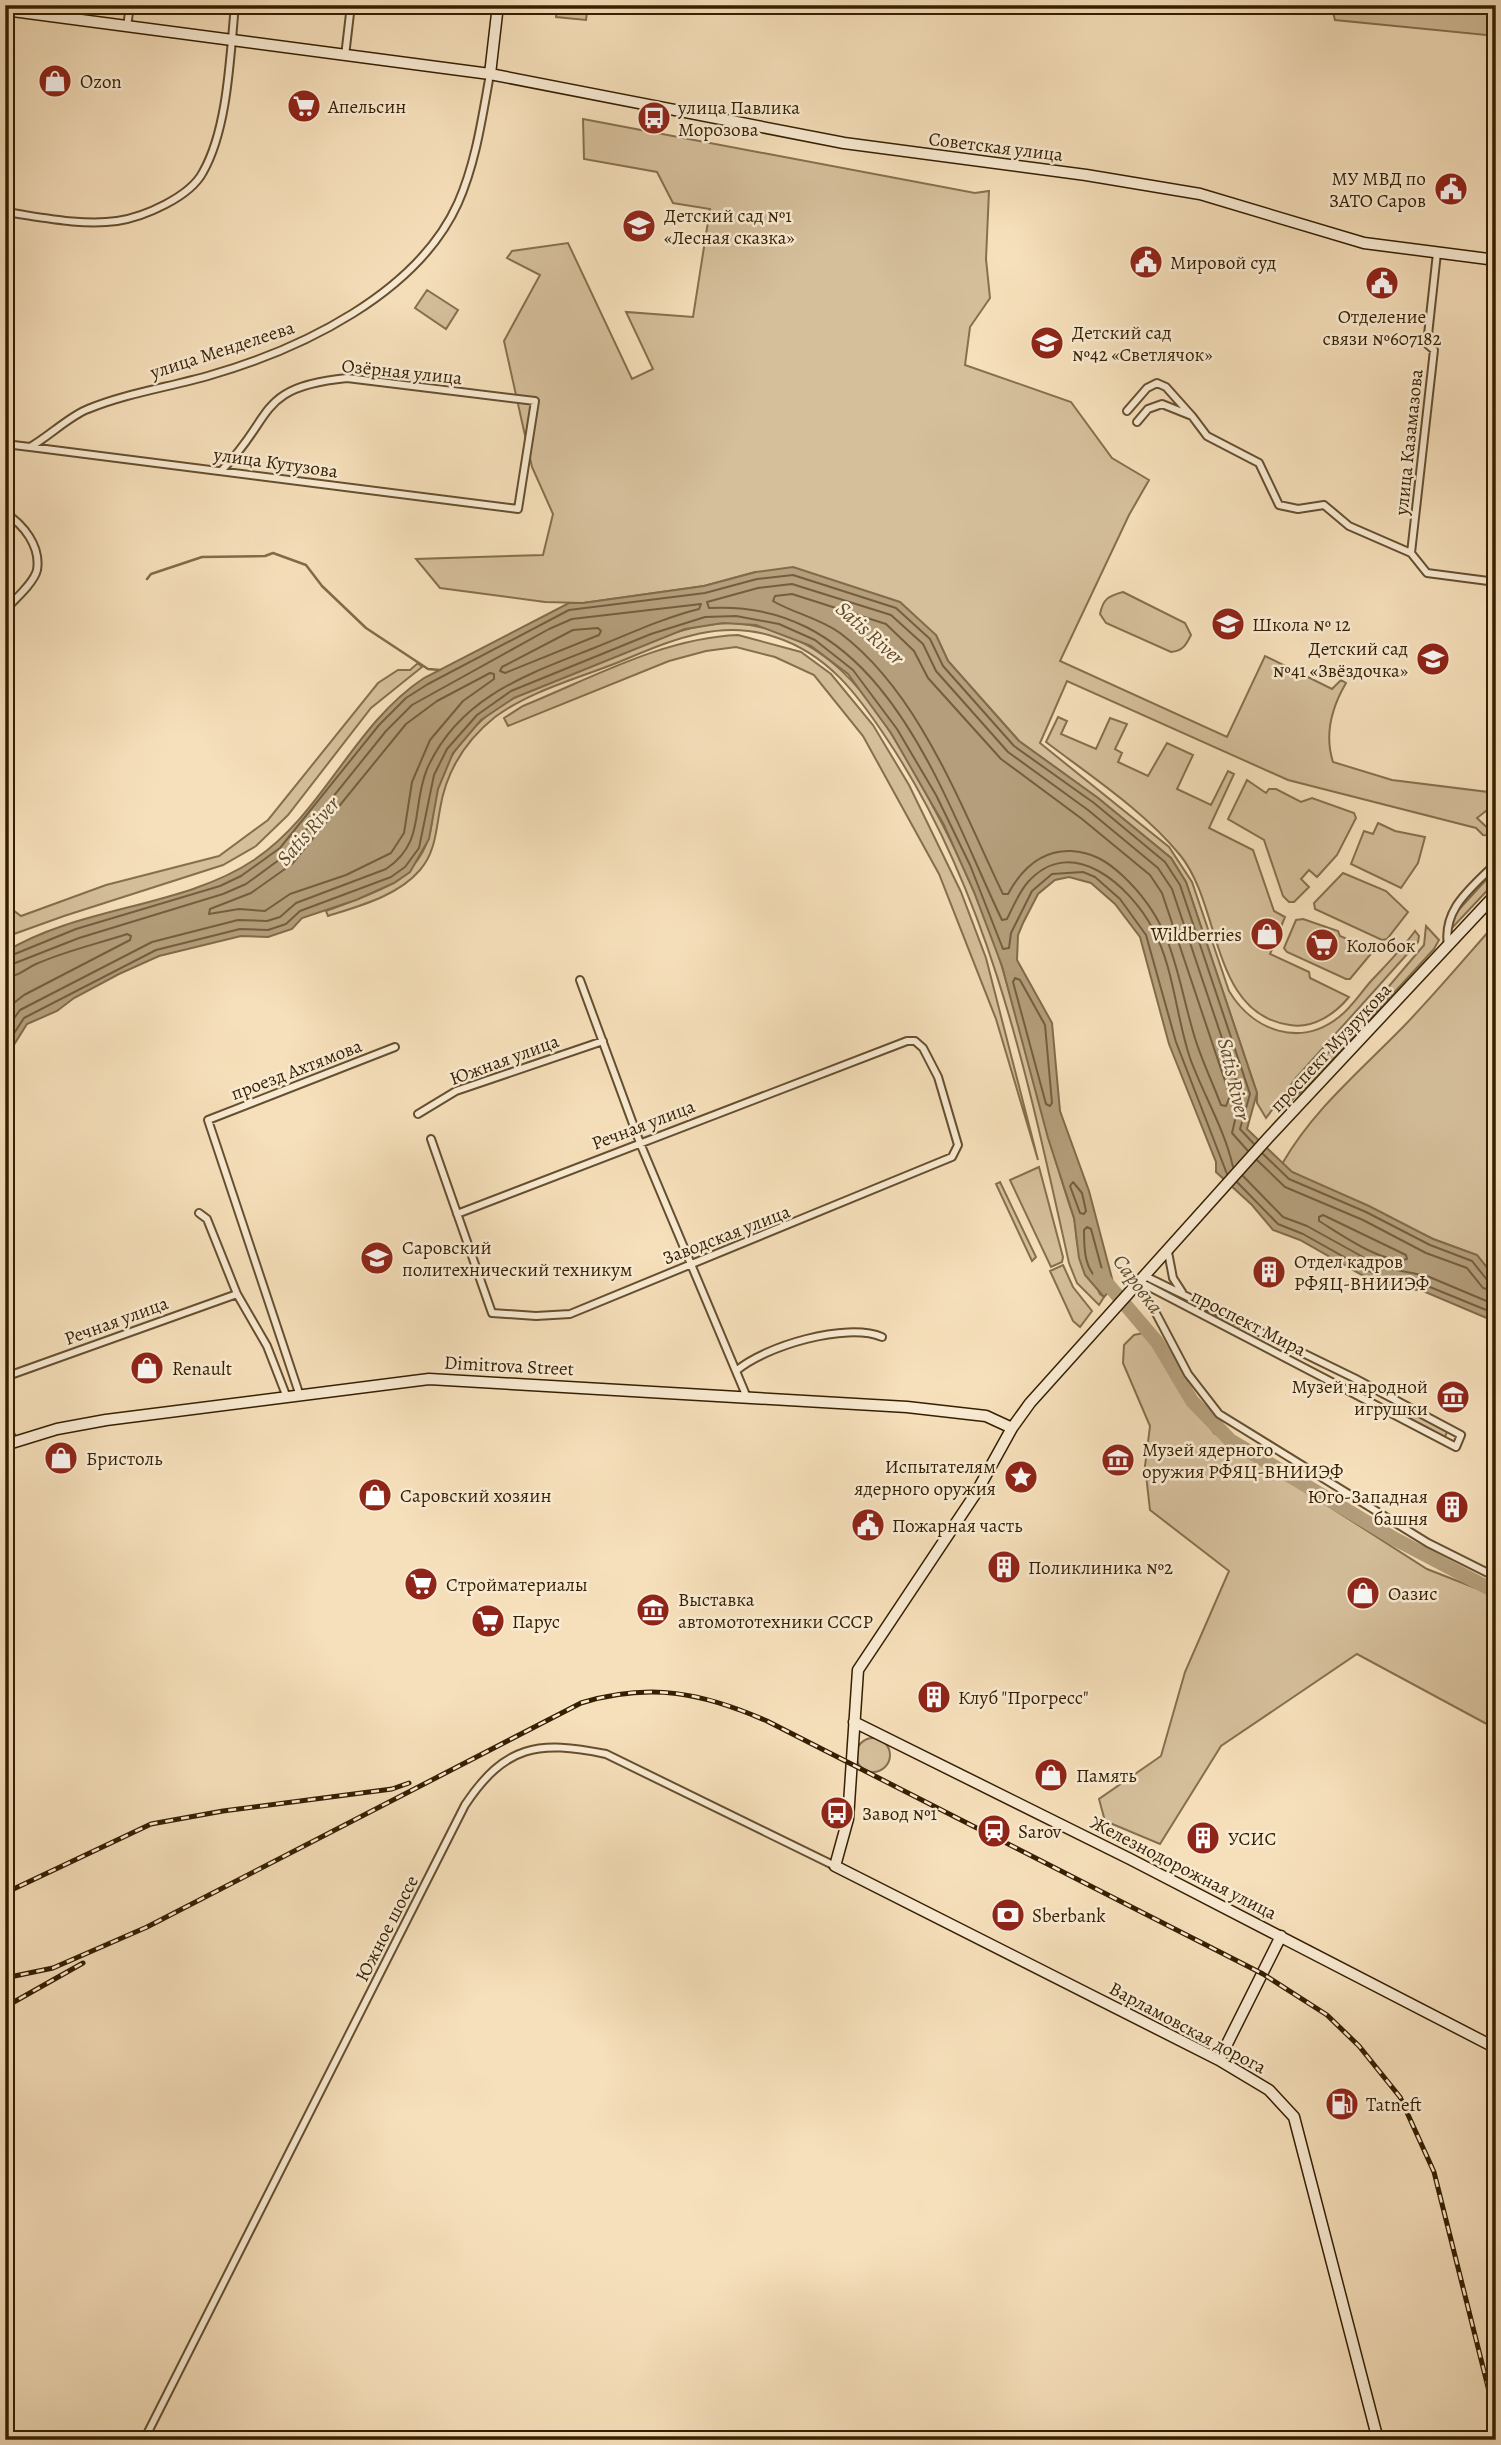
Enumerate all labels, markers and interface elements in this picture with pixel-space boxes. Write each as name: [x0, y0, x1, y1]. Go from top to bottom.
shop icon: Ozon: [36, 62, 74, 100]
place label: Ozon: [80, 69, 122, 95]
supermarket icon: Апельсин: [285, 87, 323, 125]
place label: Апельсин: [327, 94, 406, 120]
place label: улица Павлика Морозова: [677, 95, 800, 143]
bus stop icon: улица Павлика Морозова: [635, 99, 673, 137]
street label: Советская улица: [927, 126, 1065, 168]
place label: МУ МВД по ЗАТО Саров: [1329, 166, 1426, 214]
public building icon: МУ МВД по ЗАТО Саров: [1432, 170, 1470, 208]
place label: Детский сад №1 «Лесная сказка»: [664, 203, 795, 251]
school or university icon: Детский сад №1 «Лесная сказка»: [620, 207, 658, 245]
public building icon: Мировой суд: [1127, 243, 1165, 281]
place label: Мировой суд: [1170, 250, 1276, 276]
public building icon: Отделение связи №607182: [1363, 264, 1401, 302]
place label: Отделение связи №607182: [1322, 304, 1442, 352]
street label: улица Менделеева: [146, 314, 298, 386]
place label: Детский сад №42 «Светлячок»: [1072, 320, 1213, 368]
school or university icon: Детский сад №42 «Светлячок»: [1028, 324, 1066, 362]
street label: Озёрная улица: [340, 353, 464, 391]
street label: улица Казамазова: [1388, 367, 1430, 518]
street label: улица Кутузова: [211, 441, 340, 485]
water label: Satis River: [830, 595, 911, 672]
school or university icon: Школа № 12: [1209, 605, 1247, 643]
place label: Школа № 12: [1252, 612, 1350, 638]
place label: Детский сад №41 «Звёздочка»: [1273, 636, 1408, 684]
school or university icon: Детский сад №41 «Звёздочка»: [1414, 640, 1452, 678]
water label: Satis River: [270, 790, 346, 872]
shop icon: Wildberries: [1248, 915, 1286, 953]
place label: Wildberries: [1150, 922, 1242, 948]
supermarket icon: Колобок: [1303, 926, 1341, 964]
place label: Колобок: [1346, 933, 1416, 959]
street label: проспект Музрукова: [1264, 977, 1398, 1118]
street label: Южная улица: [446, 1028, 563, 1092]
street label: проезд Ахтямова: [227, 1033, 366, 1107]
water label: Satis River: [1211, 1035, 1257, 1123]
street label: Речная улица: [588, 1093, 699, 1157]
street label: Заводская улица: [659, 1199, 794, 1271]
place label: Саровский политехнический техникум: [402, 1235, 633, 1283]
school or university icon: Саровский политехнический техникум: [358, 1239, 396, 1277]
water label: Саровка: [1106, 1248, 1170, 1320]
place label: Отдел кадров РФЯЦ-ВНИИЭФ: [1294, 1249, 1429, 1297]
building icon: Отдел кадров РФЯЦ-ВНИИЭФ: [1250, 1253, 1288, 1291]
street label: проспект Мира: [1187, 1283, 1311, 1363]
street label: Речная улица: [61, 1290, 172, 1352]
shop icon: Renault: [128, 1349, 166, 1387]
street label: Dimitrova Street: [443, 1350, 574, 1382]
place label: Renault: [172, 1356, 232, 1382]
place label: Музей народной игрушки: [1291, 1374, 1428, 1422]
museum icon: Музей народной игрушки: [1434, 1378, 1472, 1416]
place label: Музей ядерного оружия РФЯЦ-ВНИИЭФ: [1142, 1437, 1343, 1485]
shop icon: Бристоль: [42, 1439, 80, 1477]
museum icon: Музей ядерного оружия РФЯЦ-ВНИИЭФ: [1099, 1441, 1137, 1479]
place label: Бристоль: [86, 1446, 162, 1472]
place label: Испытателям ядерного оружия: [854, 1454, 996, 1502]
place icon: Испытателям ядерного оружия: [1002, 1458, 1040, 1496]
shop icon: Саровский хозяин: [356, 1476, 394, 1514]
place label: Саровский хозяин: [400, 1483, 552, 1509]
place label: Юго-Западная башня: [1308, 1484, 1428, 1532]
building icon: Юго-Западная башня: [1433, 1488, 1471, 1526]
public building icon: Пожарная часть: [849, 1506, 887, 1544]
place label: Пожарная часть: [892, 1513, 1023, 1539]
building icon: Поликлиника №2: [985, 1548, 1023, 1586]
place label: Поликлиника №2: [1028, 1555, 1173, 1581]
supermarket icon: Стройматериалы: [402, 1565, 440, 1603]
place label: Стройматериалы: [446, 1572, 588, 1598]
shop icon: Оазис: [1344, 1574, 1382, 1612]
place label: Оазис: [1388, 1581, 1437, 1607]
place label: Выставка автомототехники СССР: [678, 1587, 873, 1635]
museum icon: Выставка автомототехники СССР: [634, 1591, 672, 1629]
supermarket icon: Парус: [469, 1602, 507, 1640]
place label: Парус: [512, 1609, 560, 1635]
building icon: Клуб "Прогресс": [915, 1678, 953, 1716]
place label: Клуб "Прогресс": [958, 1685, 1089, 1711]
shop icon: Память: [1032, 1756, 1070, 1794]
place label: Память: [1076, 1763, 1137, 1789]
bus stop icon: Завод №1: [818, 1794, 856, 1832]
place label: Завод №1: [862, 1801, 938, 1827]
street label: Железнодорожная улица: [1086, 1810, 1281, 1926]
station icon: Sarov: [975, 1812, 1013, 1850]
place label: Sarov: [1018, 1819, 1062, 1845]
building icon: УСИС: [1184, 1819, 1222, 1857]
place label: УСИС: [1228, 1826, 1277, 1852]
street label: Южное шоссе: [349, 1871, 425, 1986]
bank icon: Sberbank: [989, 1896, 1027, 1934]
place label: Sberbank: [1032, 1903, 1106, 1929]
street label: Варламовская дорога: [1104, 1975, 1271, 2080]
fuel station icon: Tatneft: [1323, 2085, 1361, 2123]
place label: Tatneft: [1366, 2092, 1422, 2118]

